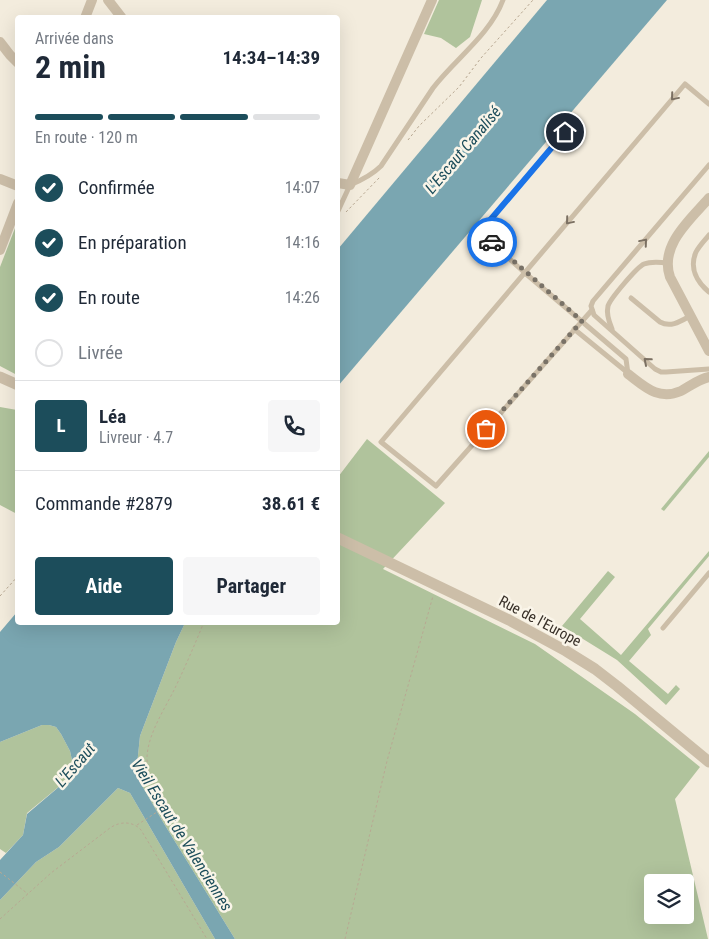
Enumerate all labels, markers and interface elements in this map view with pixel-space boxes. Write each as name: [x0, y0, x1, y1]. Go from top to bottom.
text: Arrivée dans: [35, 29, 114, 48]
text: 14:34–14:39: [222, 46, 320, 69]
text: 2 min: [35, 48, 106, 86]
one-way arrow: [670, 91, 679, 100]
water label: L'Escaut Canalisé: [421, 102, 505, 197]
pin: [544, 111, 586, 153]
icon: home: [551, 118, 579, 146]
text: En route · 120 m: [35, 128, 138, 147]
icon: check: [35, 174, 63, 202]
text: Confirmée: [78, 176, 155, 199]
text: 14:07: [285, 178, 320, 197]
one-way arrow: [566, 215, 575, 224]
courier: [467, 217, 517, 267]
icon: car: [478, 228, 506, 256]
icon: check: [35, 229, 63, 257]
text: En préparation: [78, 231, 187, 254]
text: 14:16: [285, 233, 320, 252]
one-way arrow: [638, 239, 646, 248]
icon: check: [35, 284, 63, 312]
text: En route: [78, 286, 140, 309]
text: 14:26: [285, 288, 320, 307]
text: Livrée: [78, 341, 123, 364]
one-way arrow: [643, 358, 652, 367]
button: phone: [268, 400, 320, 452]
text: Léa: [99, 405, 126, 428]
pin: [465, 408, 507, 450]
text: L: [56, 414, 66, 437]
icon: bag: [472, 415, 500, 443]
text: Livreur · 4.7: [99, 428, 173, 447]
text: Commande #2879: [35, 492, 173, 515]
text: 38.61 €: [262, 492, 320, 515]
button: Aide: [35, 557, 173, 615]
button: Partager: [183, 557, 320, 615]
street label: Rue de l'Europe: [496, 592, 584, 650]
water label: L'Escaut: [51, 739, 99, 791]
water label: Vieil Escaut de Valenciennes: [127, 756, 237, 914]
map controls: [644, 874, 694, 924]
button: layers: [644, 874, 694, 924]

